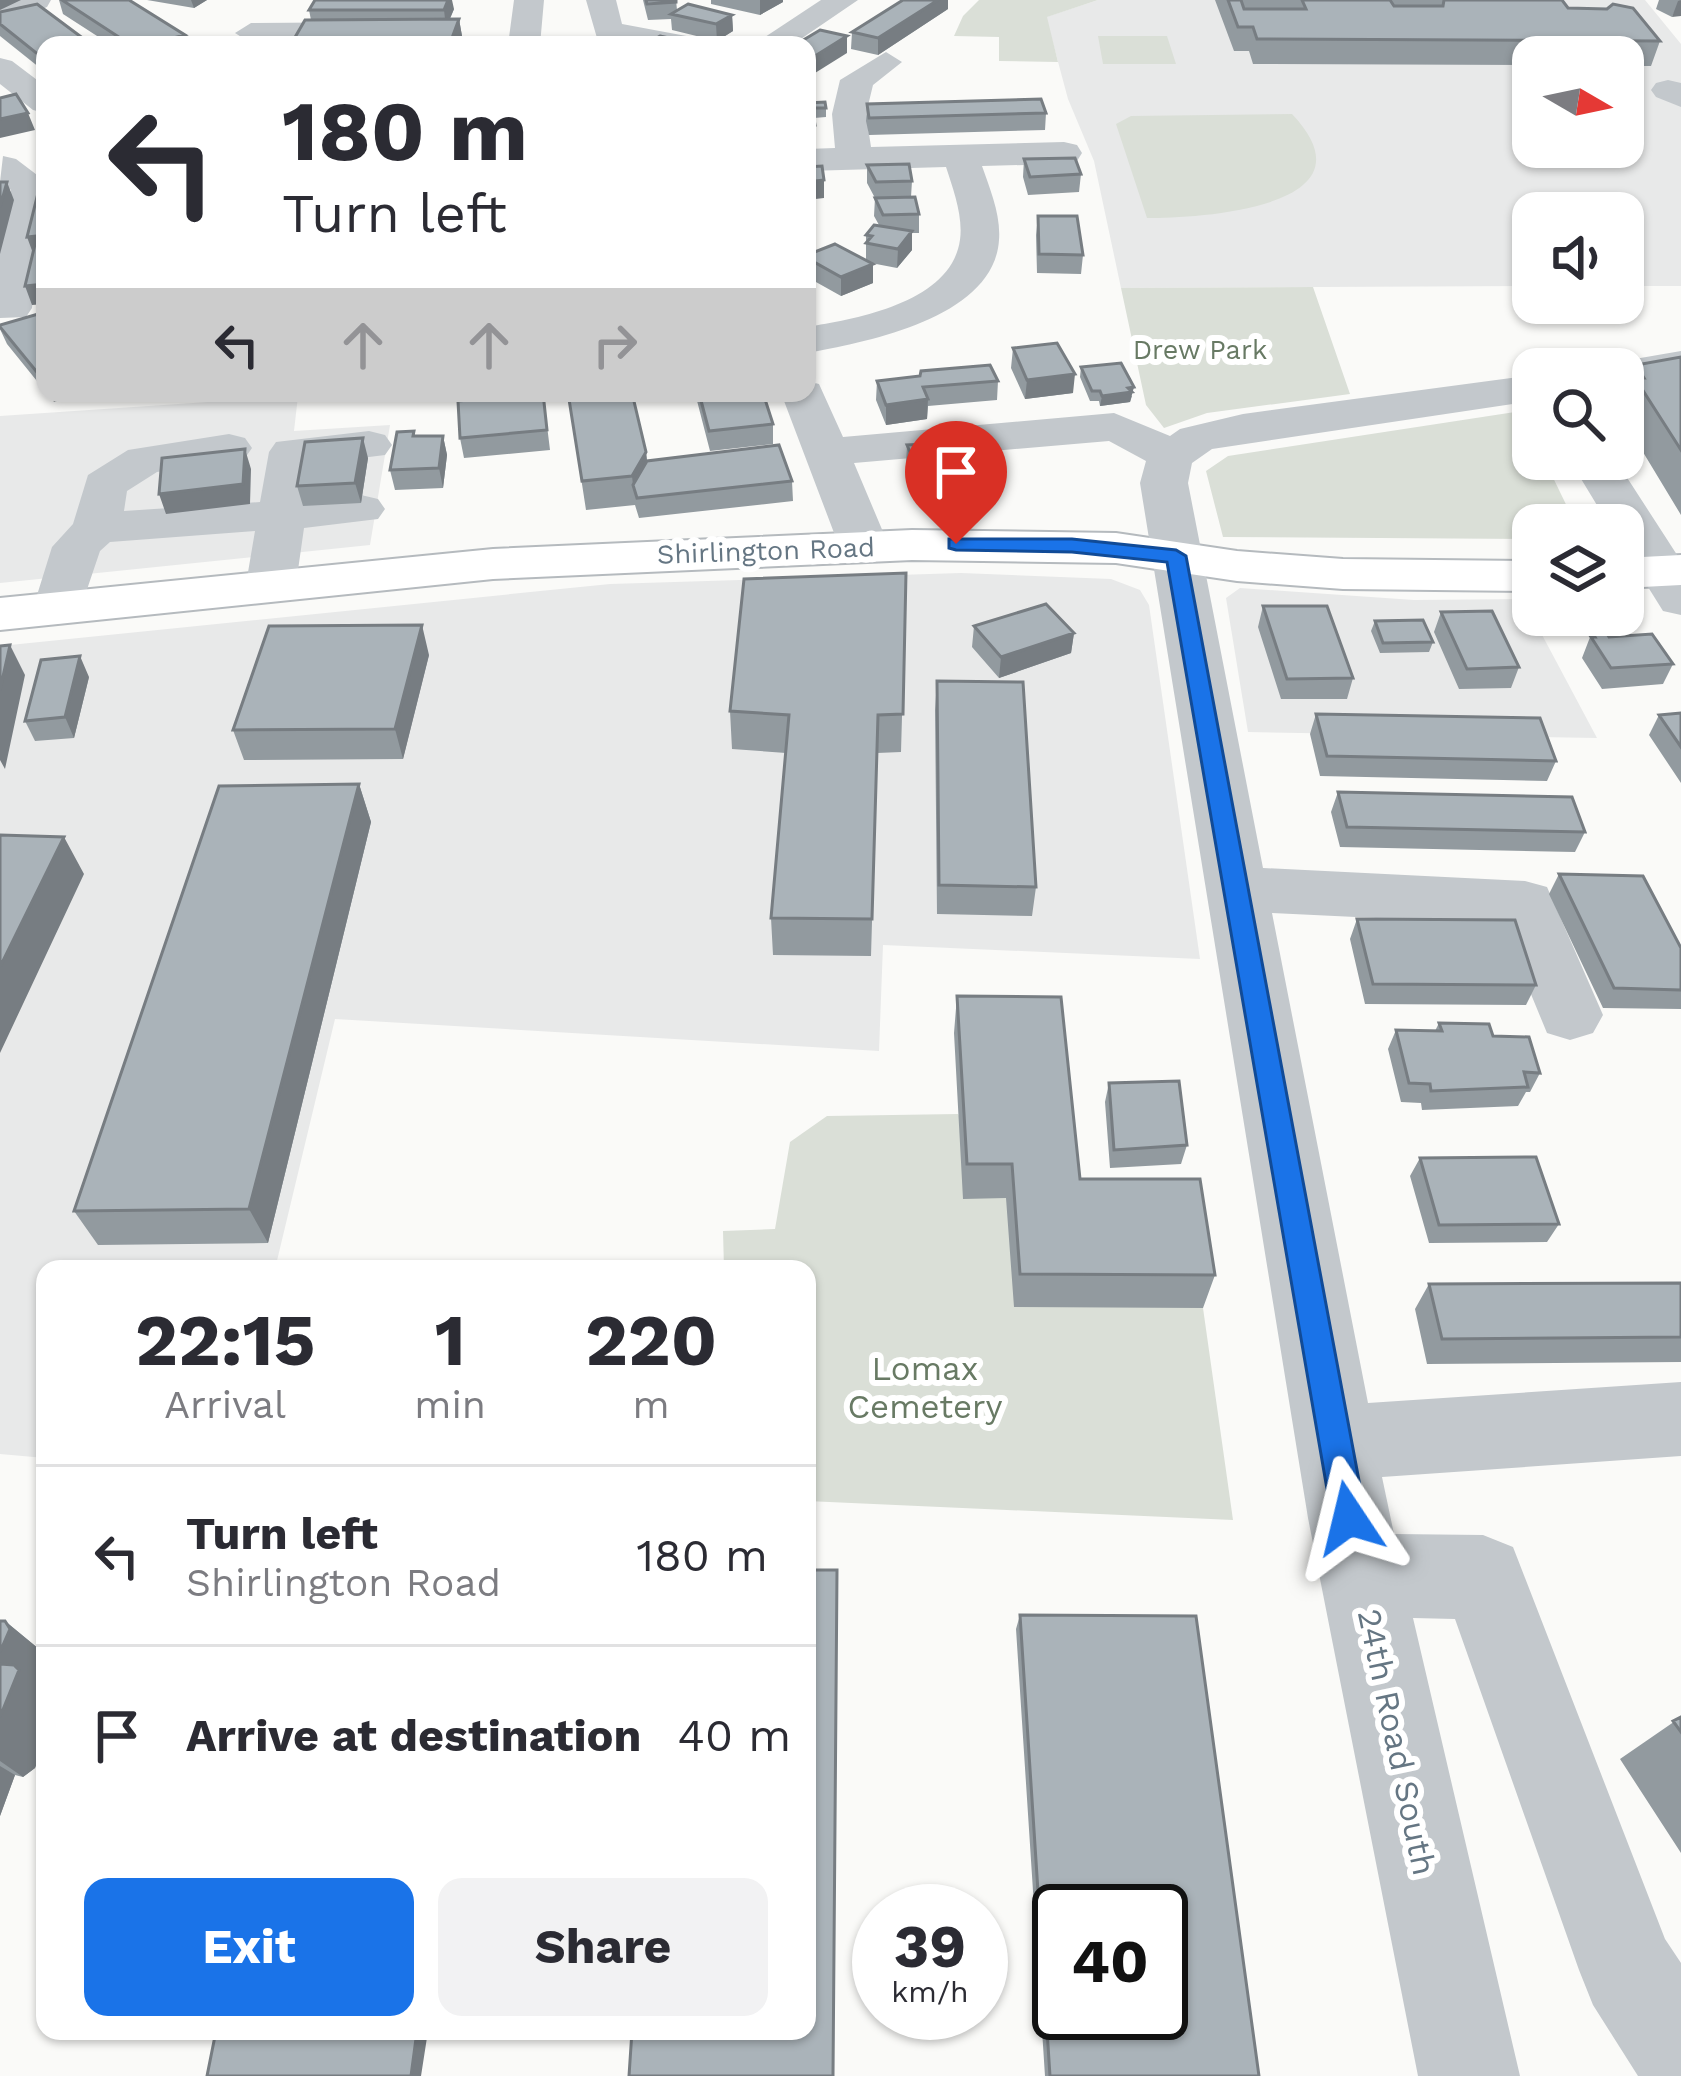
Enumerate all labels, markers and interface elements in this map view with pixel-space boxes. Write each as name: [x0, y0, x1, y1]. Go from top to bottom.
north arrow: [1512, 36, 1644, 168]
map controls: [1512, 36, 1644, 636]
text: 180 m: [282, 82, 528, 180]
icon: left: [84, 84, 240, 240]
text: Turn left: [282, 182, 507, 245]
button: sound: [1512, 192, 1644, 324]
icon: left: [204, 312, 270, 378]
icon: ahead: [330, 312, 396, 378]
icon: ahead: [456, 312, 522, 378]
icon: right: [582, 312, 648, 378]
park label: Drew Park: [1133, 334, 1267, 366]
button: search: [1512, 348, 1644, 480]
pin: [905, 421, 1007, 544]
icon: arrive: [923, 439, 989, 505]
button: layers: [1512, 504, 1644, 636]
street label: Shirlington Road: [656, 531, 876, 571]
text: 22:15: [135, 1298, 315, 1382]
text: 1: [435, 1298, 466, 1382]
text: 220: [585, 1298, 717, 1382]
park label: Lomax Cemetery: [847, 1349, 1003, 1426]
text: Arrival: [164, 1382, 286, 1427]
text: min: [414, 1382, 486, 1427]
text: m: [632, 1382, 670, 1427]
position arrow: [1286, 1455, 1412, 1581]
text: Turn left: [186, 1507, 378, 1560]
icon: left: [84, 1523, 150, 1589]
text: 180 m: [637, 1529, 768, 1582]
text: Shirlington Road: [186, 1560, 501, 1605]
street label: 24th Road South: [1350, 1605, 1444, 1879]
icon: arrive: [84, 1703, 150, 1769]
text: Arrive at destination: [186, 1709, 641, 1762]
text: 40 m: [677, 1709, 791, 1762]
button: Exit: [84, 1878, 414, 2016]
button: Share: [438, 1878, 768, 2016]
speed limit sign: 40: [1032, 1884, 1188, 2040]
text: 39: [894, 1911, 966, 1982]
text: km/h: [891, 1974, 969, 2009]

